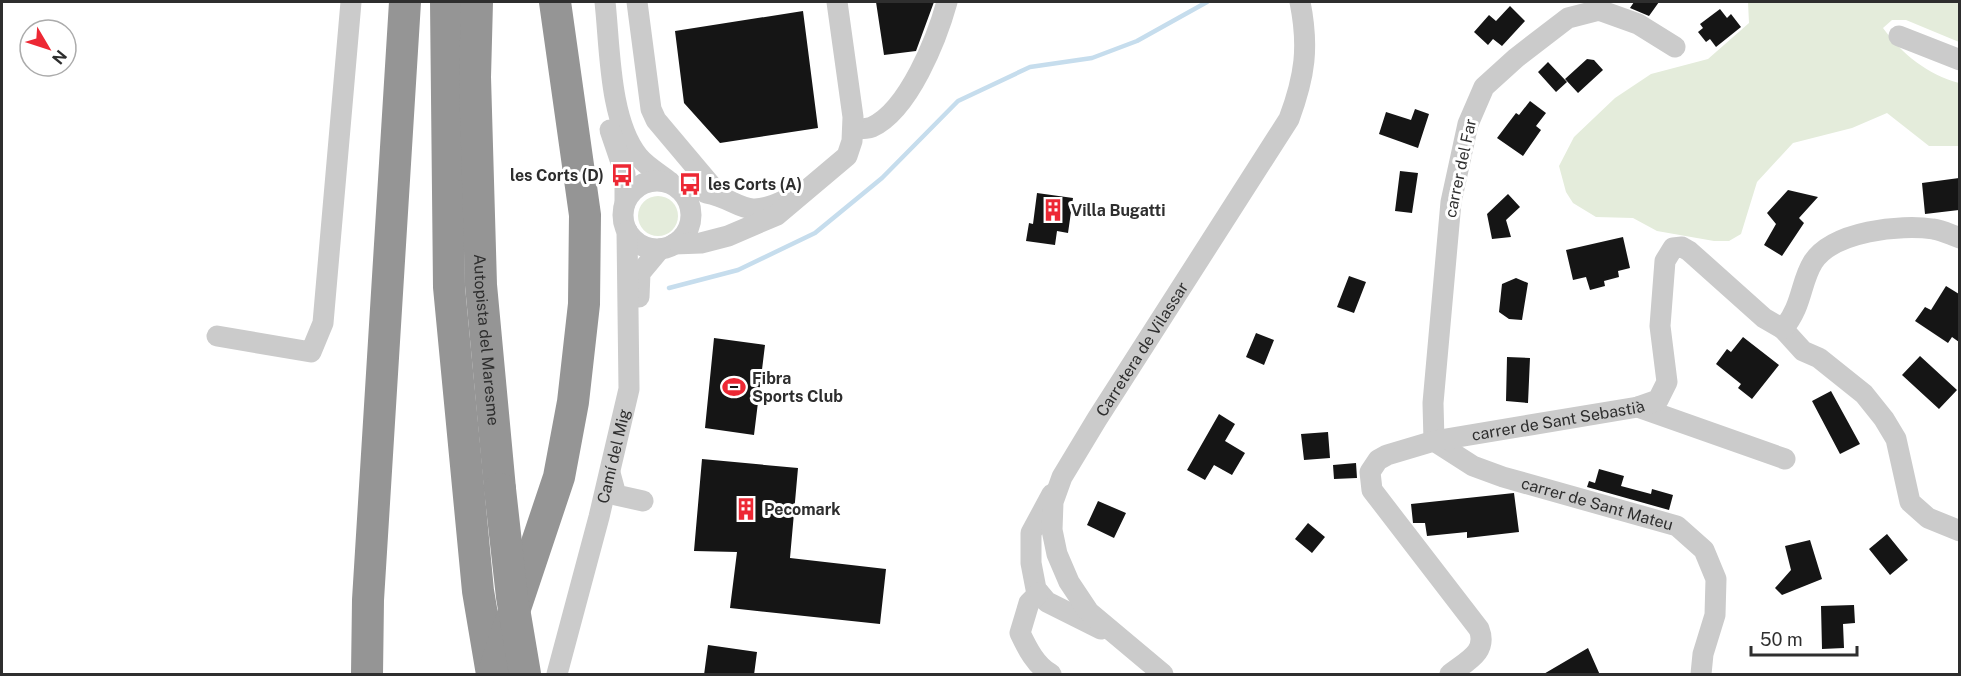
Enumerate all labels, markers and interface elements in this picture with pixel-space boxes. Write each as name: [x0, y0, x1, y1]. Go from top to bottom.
north arrow: [18, 18, 78, 78]
text: N: [48, 46, 71, 68]
street label: carrer del Far: [1441, 117, 1480, 219]
bus stop icon: les Corts (D): [609, 162, 635, 188]
place label: les Corts (D): [510, 166, 604, 185]
bus stop icon: les Corts (A): [677, 171, 703, 197]
place label: les Corts (A): [708, 175, 802, 194]
building icon: Villa Bugatti: [1040, 197, 1066, 223]
place label: Villa Bugatti: [1071, 201, 1166, 220]
street label: Autopista del Maresme: [470, 253, 503, 426]
street label: Carretera de Vilassar: [1092, 278, 1192, 420]
place label: Fibra Sports Club: [752, 369, 843, 406]
sports icon: Fibra Sports Club: [721, 374, 747, 400]
street label: carrer de Sant Sebastià: [1470, 396, 1647, 445]
street label: Camí del Mig: [593, 407, 634, 505]
street label: carrer de Sant Mateu: [1519, 474, 1675, 534]
building icon: Pecomark: [733, 496, 759, 522]
place label: Pecomark: [764, 500, 841, 519]
scale bar: [1751, 619, 1858, 657]
text: 50 m: [1760, 629, 1803, 650]

